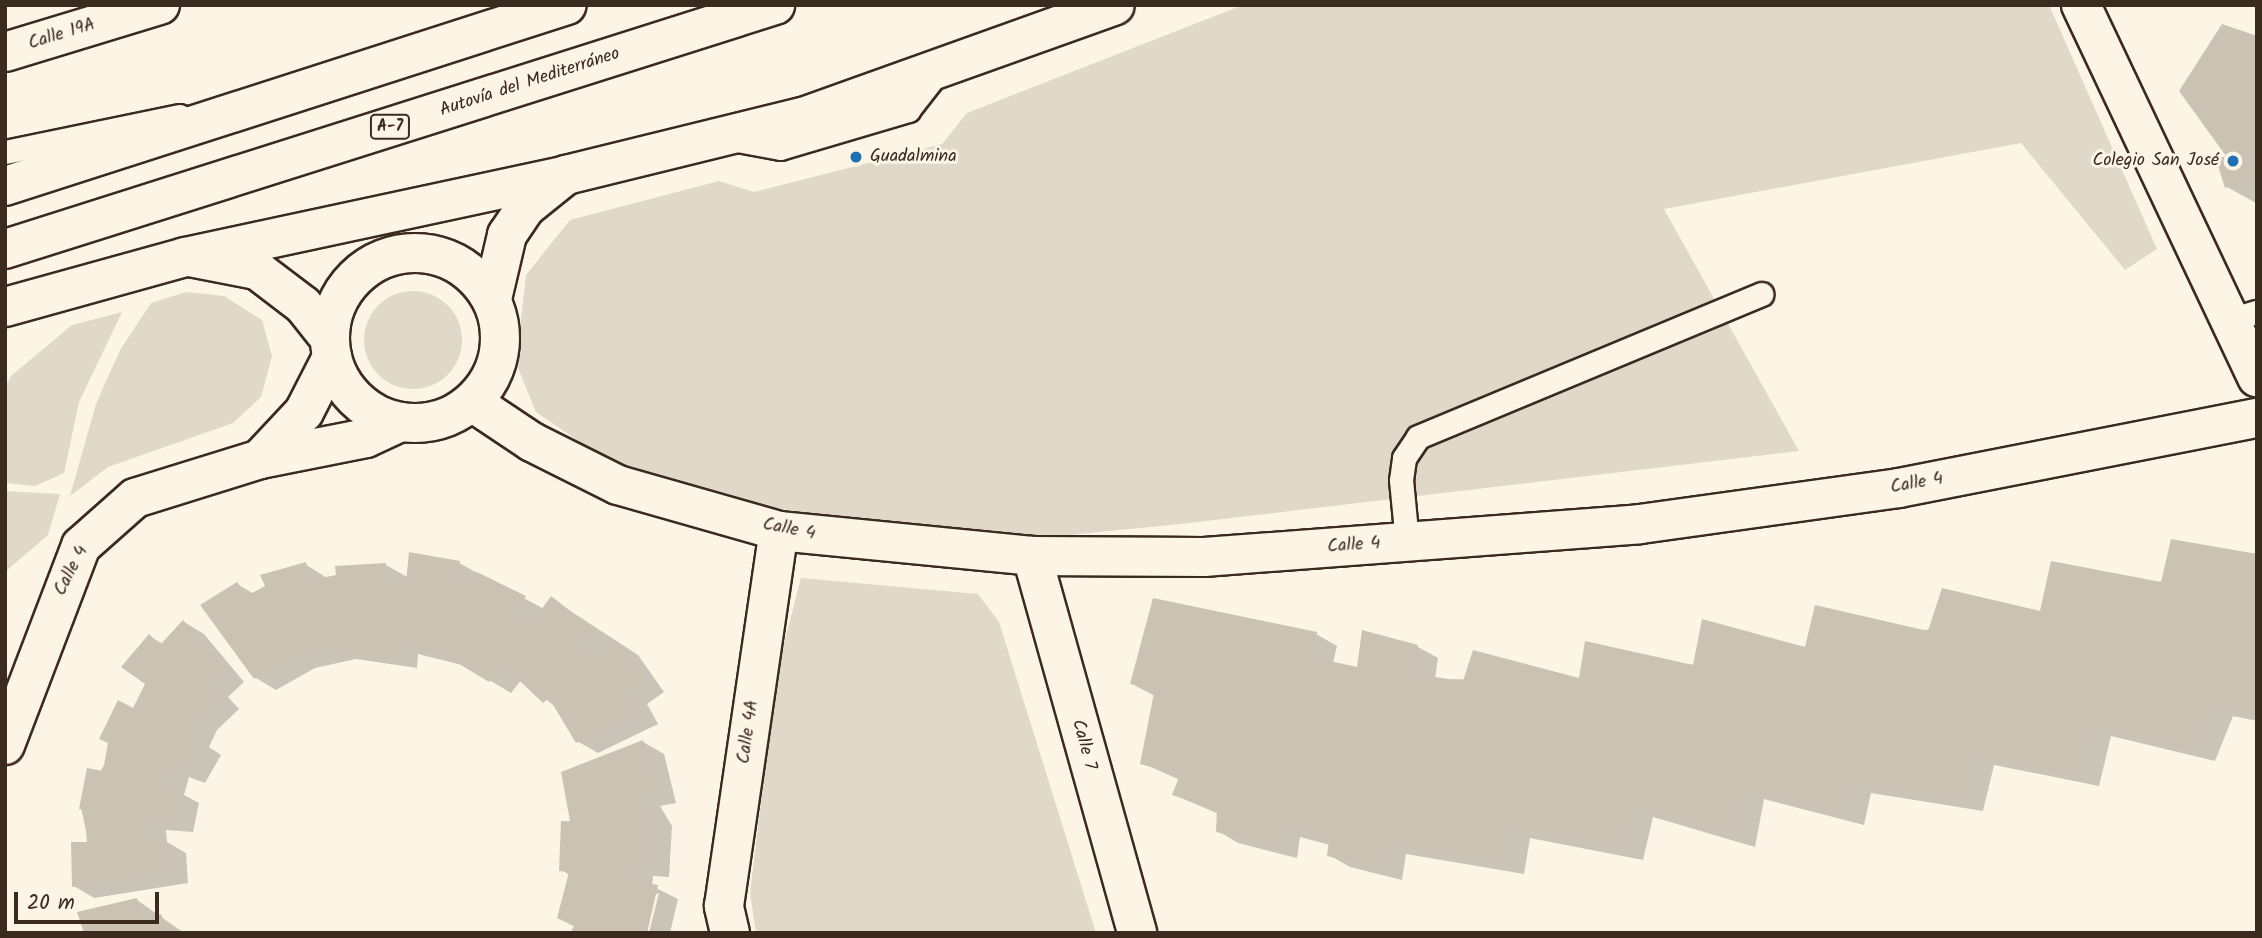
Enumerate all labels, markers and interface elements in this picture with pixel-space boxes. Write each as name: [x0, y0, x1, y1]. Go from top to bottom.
street label: Calle 19A: [26, 15, 98, 55]
street label: Autovía del Mediterráneo: [437, 44, 623, 122]
road number: A-7: [369, 114, 411, 140]
place label: Guadalmina: [870, 146, 957, 168]
marker: Guadalmina: [848, 149, 864, 165]
place label: Colegio San José: [2092, 150, 2219, 172]
marker: Colegio San José: [2225, 153, 2241, 169]
street label: Calle 4: [1889, 469, 1945, 499]
street label: Calle 4: [761, 514, 817, 546]
street label: Calle 4: [1327, 533, 1381, 559]
street label: Calle 4: [50, 542, 94, 600]
street label: Calle 4A: [734, 699, 764, 765]
street label: Calle 7: [1066, 717, 1100, 773]
scale bar: [18, 878, 163, 922]
text: 20 m: [27, 887, 75, 920]

